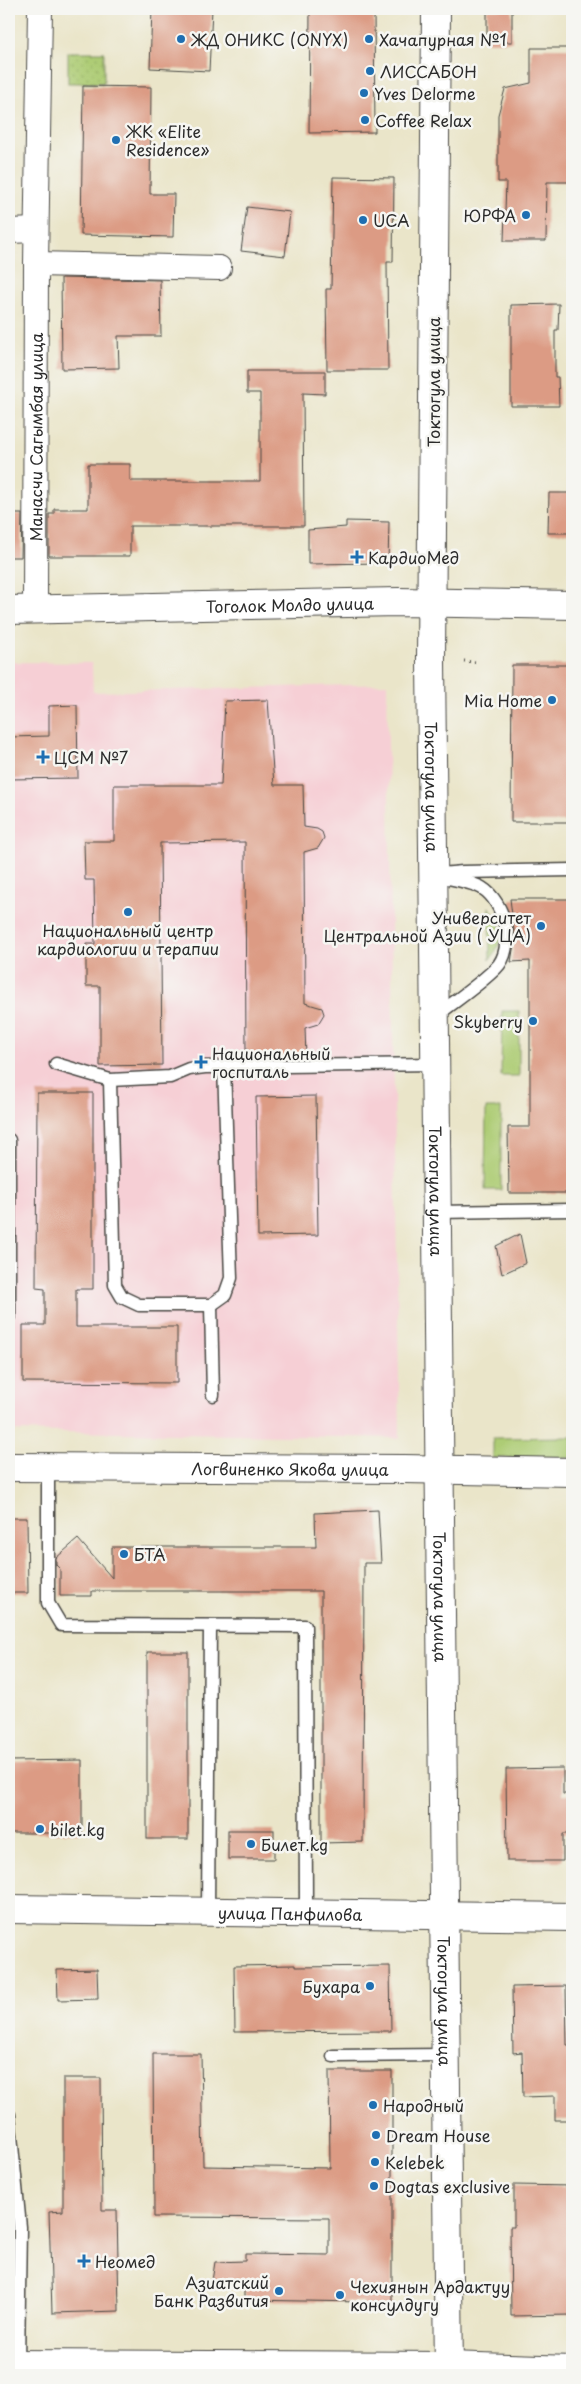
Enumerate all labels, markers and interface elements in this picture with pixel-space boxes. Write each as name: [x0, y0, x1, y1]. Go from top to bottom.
place label: ЖД ОНИКС (ONYX): [190, 27, 348, 51]
place label: Хачапурная №1: [379, 27, 507, 51]
marker: ЖД ОНИКС (ONYX): [175, 33, 187, 45]
marker: Хачапурная №1: [363, 33, 375, 45]
place label: ЛИССАБОН: [380, 59, 477, 83]
marker: ЛИССАБОН: [364, 65, 376, 77]
place label: Yves Delorme: [374, 81, 476, 105]
marker: Yves Delorme: [358, 87, 370, 99]
place label: Coffee Relax: [375, 108, 472, 132]
marker: Coffee Relax: [359, 114, 371, 126]
place label: ЖК «Elite Residence»: [125, 119, 209, 161]
marker: ЖК «Elite Residence»: [110, 134, 122, 146]
place label: ЮРФА: [464, 203, 516, 227]
place label: UCA: [373, 208, 410, 232]
marker: ЮРФА: [520, 209, 532, 221]
marker: UCA: [357, 214, 369, 226]
street label: Токтогула улица: [421, 317, 445, 447]
street label: Манасчи Сагымбая улица: [23, 332, 48, 542]
place label: КардиоМед: [368, 545, 459, 569]
marker: КардиоМед: [350, 550, 364, 564]
street label: Тоголок Молдо улица: [206, 590, 374, 618]
place label: Mia Home: [464, 688, 542, 712]
marker: Mia Home: [546, 694, 558, 706]
street label: Токтогула улица: [420, 722, 445, 852]
place label: ЦСМ №7: [54, 745, 128, 769]
marker: ЦСМ №7: [36, 750, 50, 764]
place label: Университет Центральной Азии ( УЦА): [324, 905, 531, 947]
marker: Национальный центр кардиологии и терапии: [122, 906, 134, 918]
place label: Национальный центр кардиологии и терапии: [37, 918, 219, 960]
marker: Университет Центральной Азии ( УЦА): [535, 920, 547, 932]
place label: Skyberry: [453, 1009, 523, 1033]
marker: Skyberry: [527, 1015, 539, 1027]
place label: Национальный госпиталь: [212, 1041, 331, 1083]
marker: Национальный госпиталь: [194, 1055, 208, 1069]
street label: Токтогула улица: [424, 1126, 449, 1256]
street label: Логвиненко Якова улица: [191, 1456, 389, 1481]
street label: Токтогула улица: [428, 1532, 454, 1662]
place label: БТА: [134, 1542, 166, 1566]
marker: БТА: [118, 1548, 130, 1560]
place label: bilet.kg: [50, 1817, 105, 1841]
marker: bilet.kg: [34, 1823, 46, 1835]
place label: Билет.kg: [261, 1832, 328, 1856]
marker: Билет.kg: [245, 1838, 257, 1850]
street label: улица Панфилова: [218, 1900, 362, 1926]
street label: Токтогула улица: [432, 1936, 458, 2066]
place label: Бухара: [302, 1974, 360, 1998]
marker: Бухара: [364, 1980, 376, 1992]
place label: Народный: [383, 2093, 464, 2117]
marker: Народный: [367, 2099, 379, 2111]
place label: Dream House: [386, 2123, 491, 2147]
marker: Dream House: [370, 2129, 382, 2141]
place label: Kelebek: [385, 2150, 445, 2174]
marker: Kelebek: [369, 2156, 381, 2168]
place label: Dogtas exclusive: [384, 2174, 510, 2198]
marker: Dogtas exclusive: [368, 2180, 380, 2192]
place label: Неомед: [95, 2249, 156, 2273]
marker: Неомед: [77, 2254, 91, 2268]
place label: Азиатский Банк Развития: [154, 2270, 269, 2312]
place label: Чехиянын Ардактуу консулдугу: [350, 2274, 510, 2316]
marker: Азиатский Банк Развития: [273, 2285, 285, 2297]
marker: Чехиянын Ардактуу консулдугу: [334, 2289, 346, 2301]

